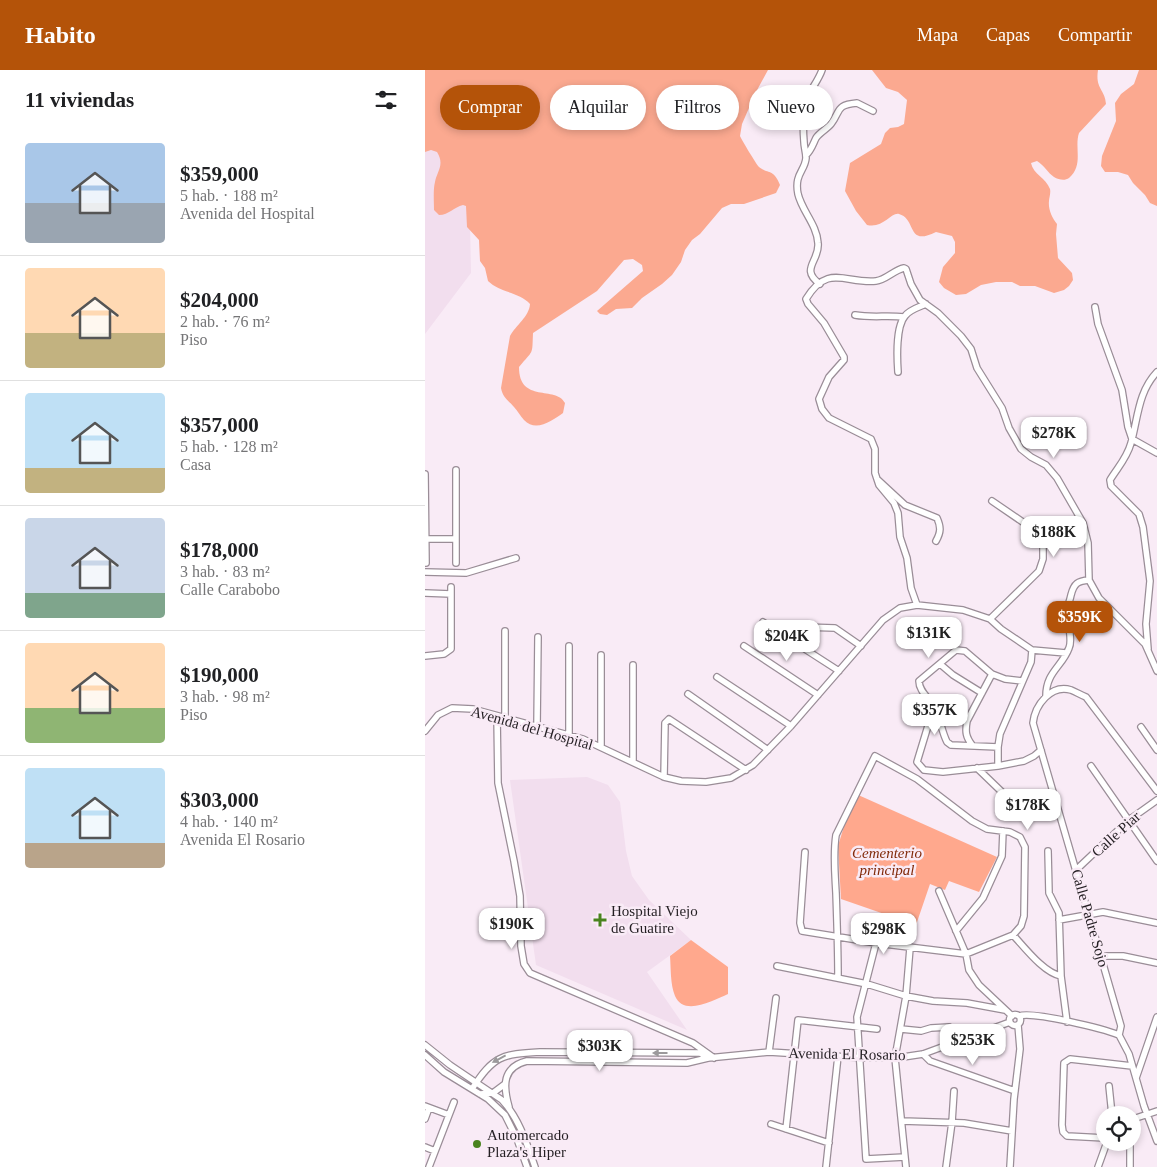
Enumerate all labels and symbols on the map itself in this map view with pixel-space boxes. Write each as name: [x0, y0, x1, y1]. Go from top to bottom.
pin: $278K: [1019, 416, 1089, 459]
pin: $188K: [1019, 516, 1089, 558]
pin: $359K: [1045, 600, 1115, 643]
pin: $131K: [894, 616, 964, 659]
pin: $204K: [752, 620, 822, 662]
pin: $357K: [900, 694, 970, 736]
street label: Avenida del Hospital: [469, 703, 595, 753]
pin: $178K: [993, 788, 1063, 831]
street label: Calle Piar: [1089, 808, 1143, 860]
park label: Cementerio principal: [852, 845, 922, 878]
street label: Calle Padre Sojo: [1068, 867, 1112, 969]
place label: Hospital Viejo de Guatire: [611, 903, 698, 936]
pin: $190K: [477, 908, 547, 950]
pin: $298K: [849, 912, 919, 955]
marker: Hospital Viejo de Guatire: [593, 913, 607, 927]
pin: $253K: [938, 1024, 1008, 1066]
pin: $303K: [565, 1030, 635, 1072]
street label: Avenida El Rosario: [788, 1045, 906, 1063]
one-way arrow: [652, 1049, 668, 1057]
one-way arrow: [492, 1055, 507, 1063]
place label: Automercado Plaza's Hiper: [487, 1127, 569, 1160]
marker: Automercado Plaza's Hiper: [471, 1138, 483, 1150]

